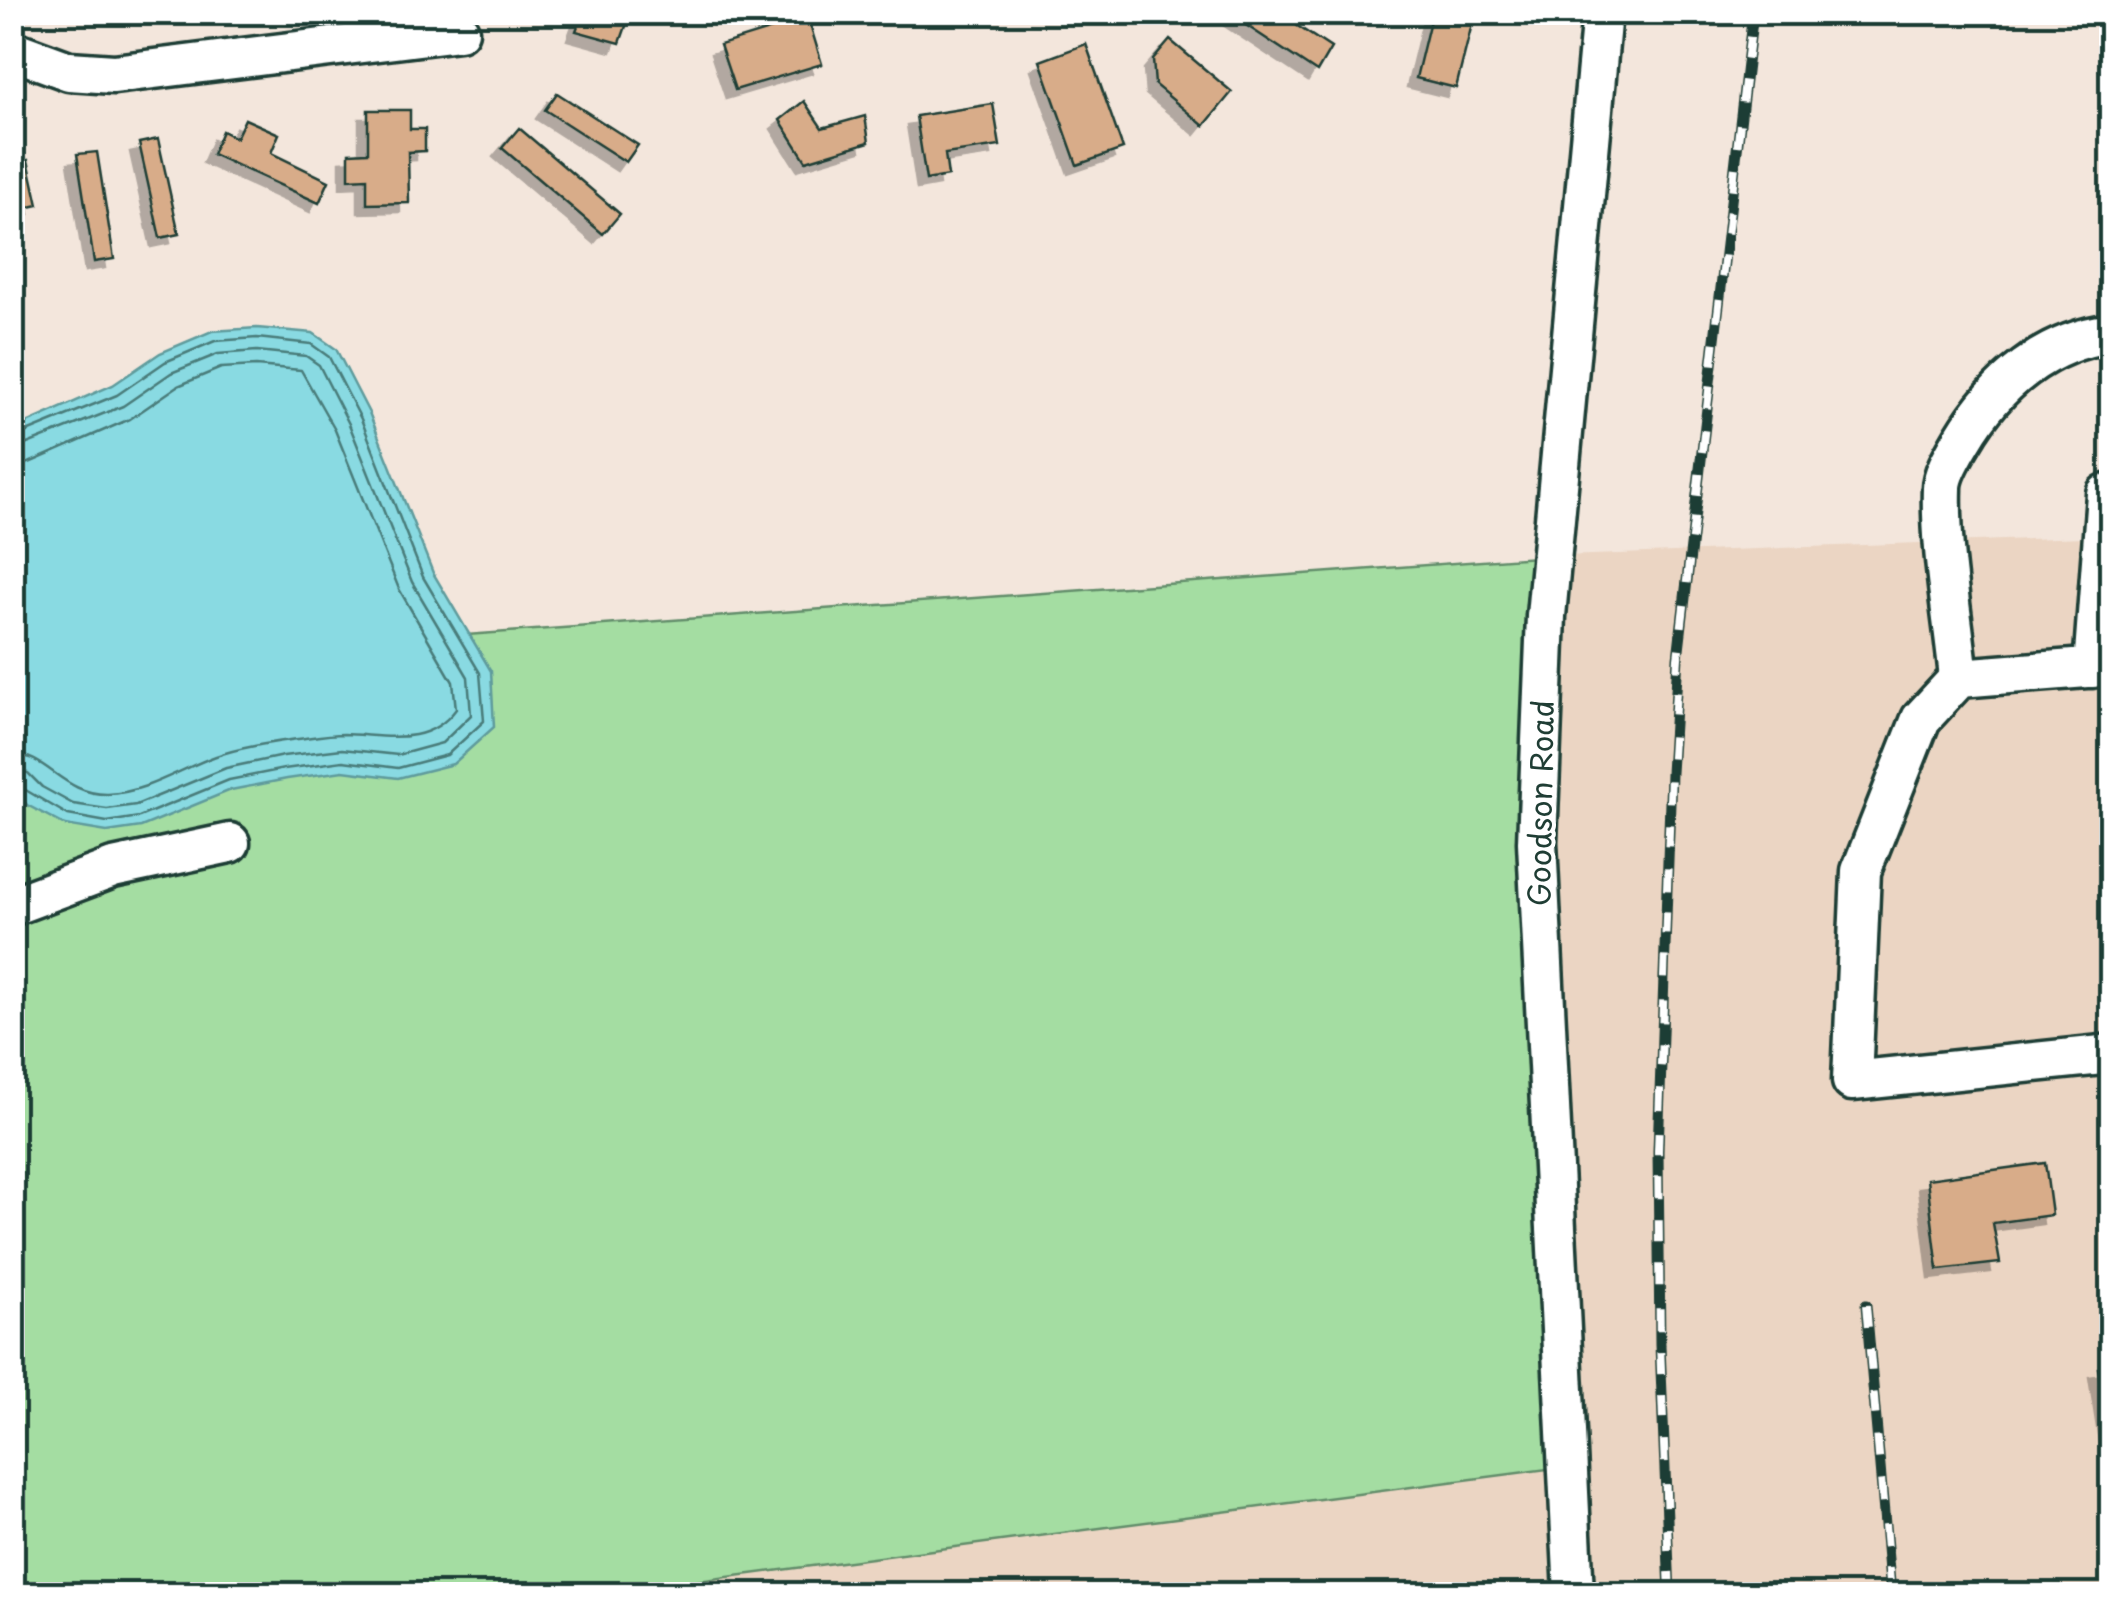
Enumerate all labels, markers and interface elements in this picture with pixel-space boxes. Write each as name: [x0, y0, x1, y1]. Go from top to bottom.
street label: Goodson Road: [1515, 699, 1564, 907]

